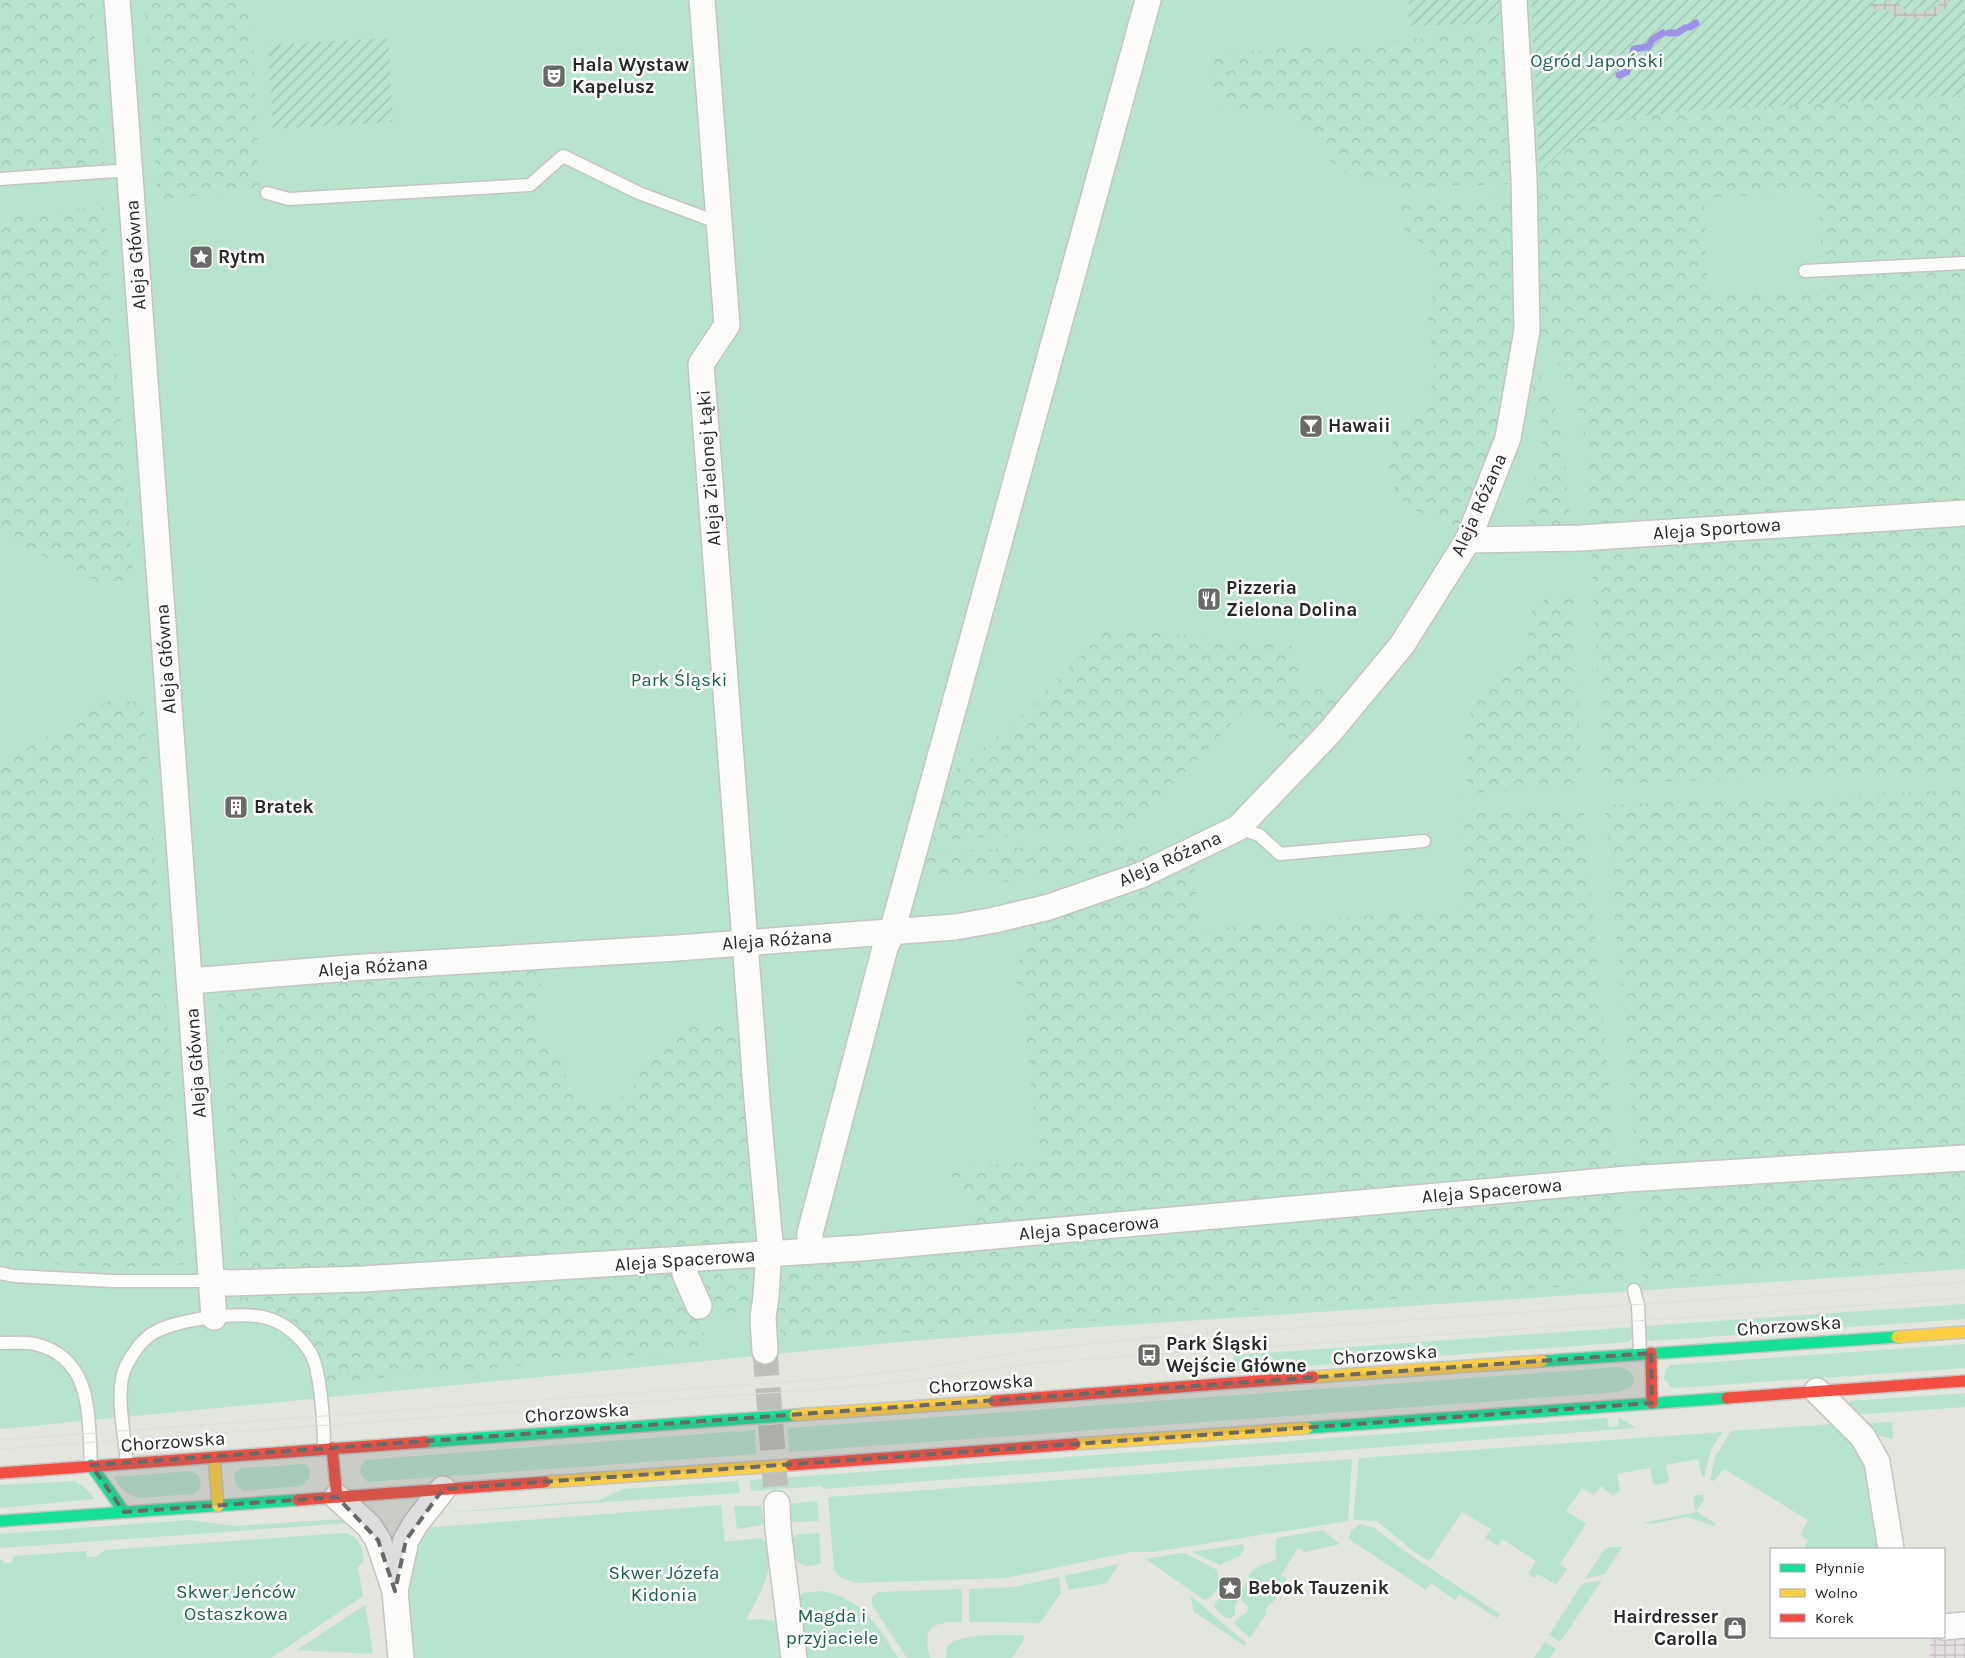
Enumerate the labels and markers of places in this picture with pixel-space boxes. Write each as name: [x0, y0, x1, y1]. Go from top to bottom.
place label: Hala Wystaw Kapelusz: [572, 54, 689, 98]
theatre icon: Hala Wystaw Kapelusz: [541, 63, 567, 89]
place icon: Rytm: [188, 244, 214, 270]
place label: Rytm: [218, 246, 265, 268]
bar icon: Hawaii: [1298, 413, 1324, 439]
place label: Hawaii: [1328, 415, 1391, 437]
place label: Pizzeria Zielona Dolina: [1226, 577, 1357, 621]
restaurant icon: Pizzeria Zielona Dolina: [1196, 586, 1222, 612]
building icon: Bratek: [223, 794, 249, 820]
place label: Bratek: [254, 796, 314, 818]
place label: Park Śląski Wejście Główne: [1166, 1331, 1307, 1377]
bus stop icon: Park Śląski Wejście Główne: [1136, 1342, 1162, 1368]
place icon: Bebok Tauzenik: [1217, 1575, 1243, 1601]
place label: Bebok Tauzenik: [1248, 1577, 1389, 1599]
place label: Hairdresser Carolla: [1613, 1606, 1719, 1650]
shop icon: Hairdresser Carolla: [1722, 1615, 1748, 1641]

